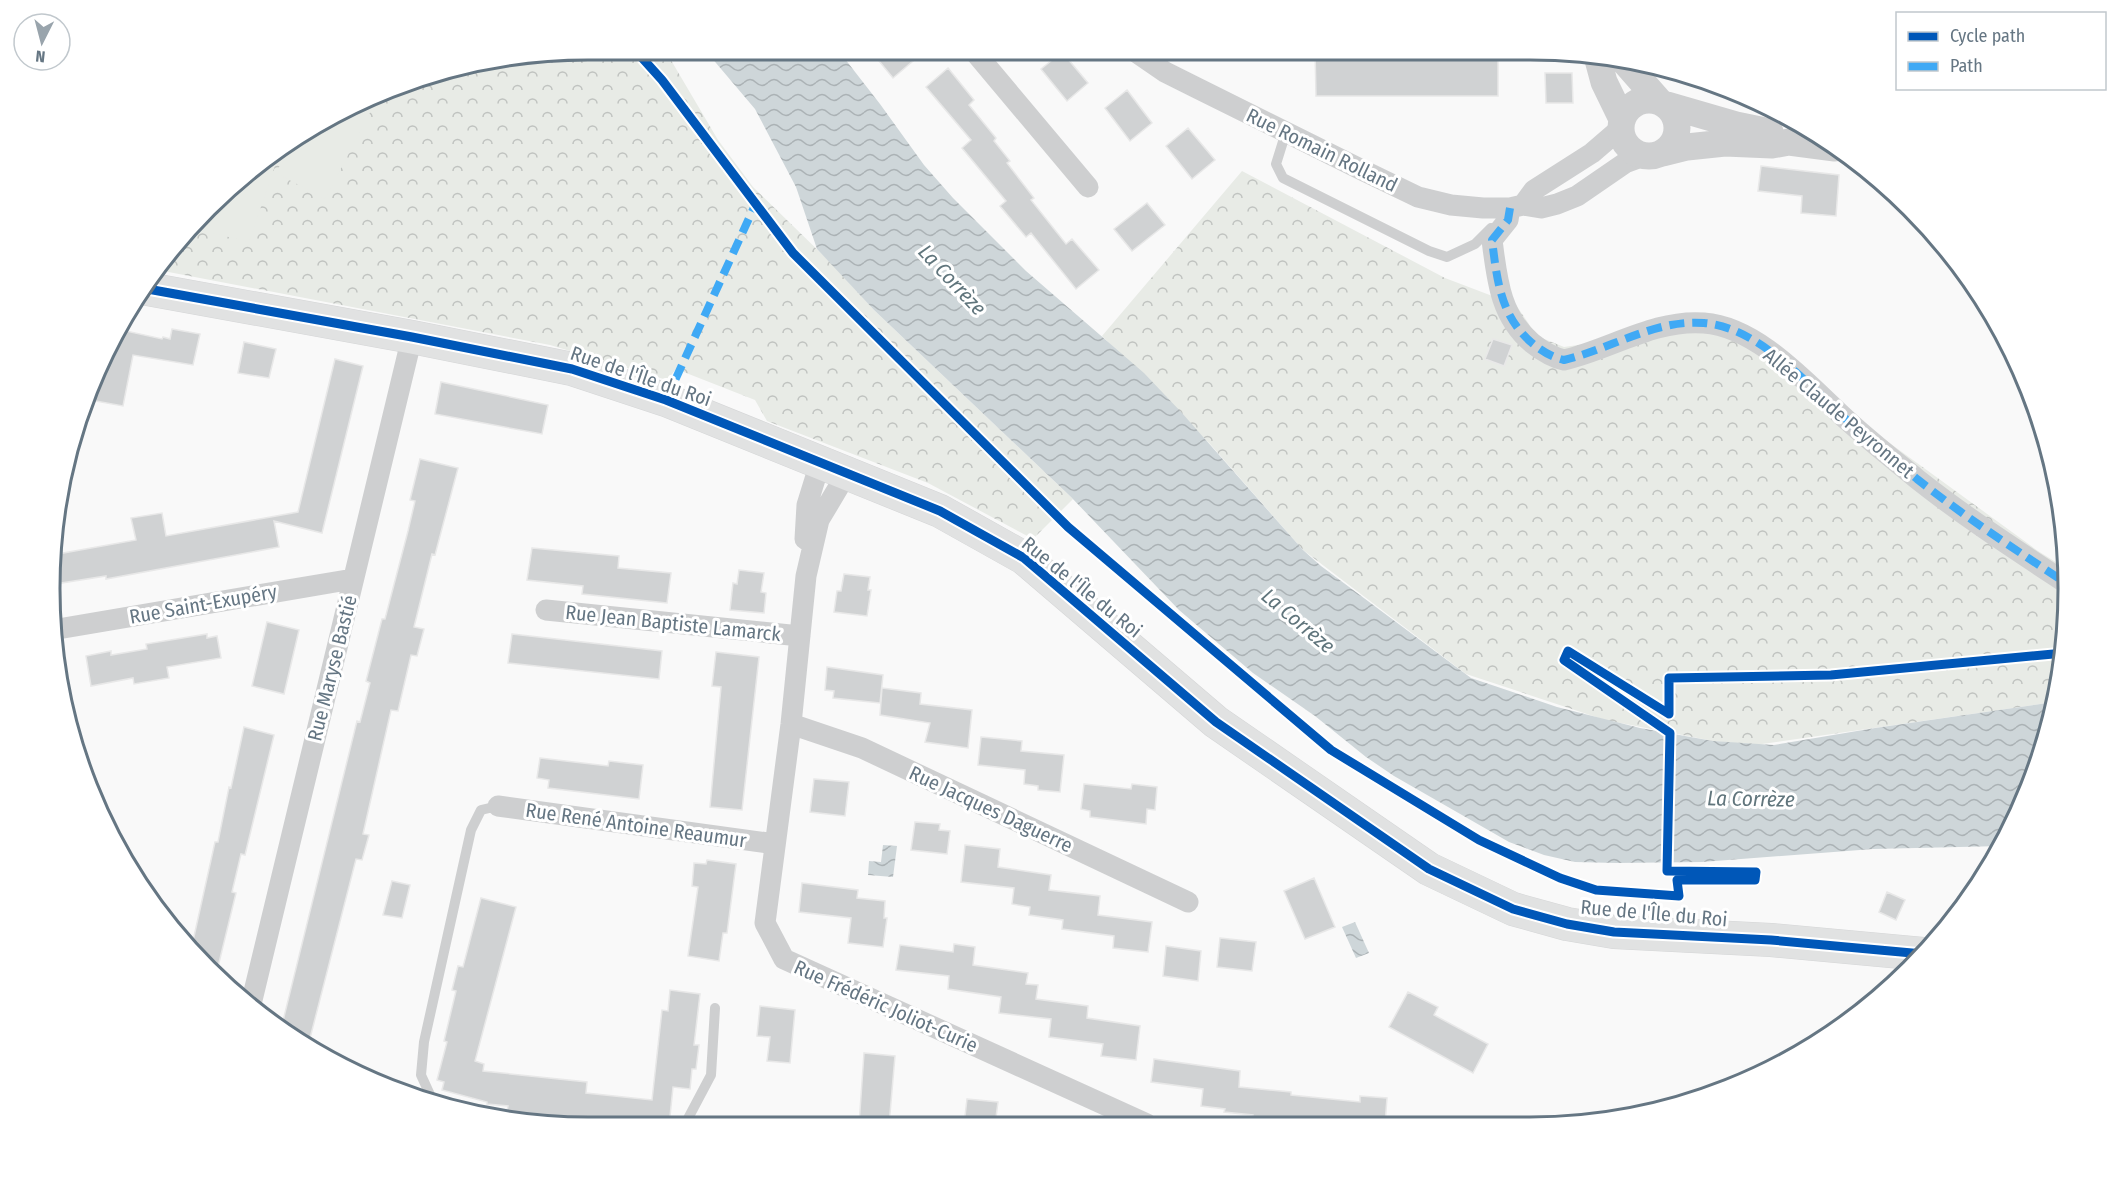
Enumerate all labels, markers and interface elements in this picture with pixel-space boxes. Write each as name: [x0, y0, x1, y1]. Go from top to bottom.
north arrow: [12, 12, 72, 72]
legend: [1896, 12, 2106, 90]
text: Cycle path: [1950, 25, 2025, 47]
text: N: [35, 46, 46, 66]
text: Path: [1950, 55, 1983, 77]
street label: Rue Romain Rolland: [1243, 103, 1401, 197]
water label: La Corrèze: [913, 239, 991, 321]
street label: Rue de l'Île du Roi: [567, 341, 715, 411]
street label: Allée Claude Peyronnet: [1759, 343, 1920, 483]
street label: Rue de l'Île du Roi: [1017, 531, 1147, 643]
street label: Rue Saint-Exupéry: [127, 579, 279, 629]
water label: La Corrèze: [1256, 583, 1340, 659]
street label: Rue Maryse Bastié: [302, 593, 362, 743]
street label: Rue Jean Baptiste Lamarck: [564, 600, 783, 646]
street label: Rue Jacques Daguerre: [905, 761, 1077, 857]
water label: La Corrèze: [1707, 785, 1795, 813]
street label: Rue René Antoine Reaumur: [524, 798, 748, 852]
street label: Rue de l'Île du Roi: [1580, 895, 1728, 931]
street label: Rue Frédéric Joliot-Curie: [791, 955, 981, 1057]

